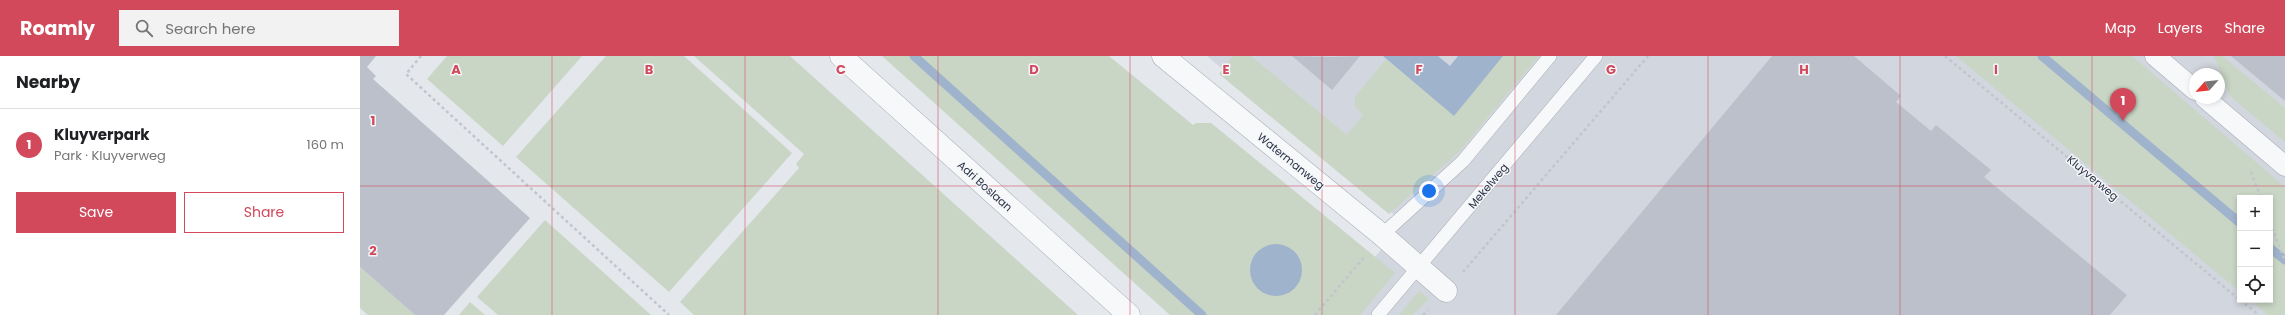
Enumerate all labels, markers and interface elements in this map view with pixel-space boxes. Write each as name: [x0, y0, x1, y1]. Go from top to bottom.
search box: [119, 10, 399, 46]
text: Roamly: [20, 15, 95, 42]
icon: search: [133, 17, 155, 39]
text: Search here: [165, 18, 256, 39]
text: Map: [2105, 18, 2136, 38]
text: Layers: [2158, 18, 2202, 38]
text: Share: [2224, 18, 2265, 38]
text: A: [451, 60, 461, 79]
text: B: [645, 60, 654, 79]
text: C: [836, 60, 846, 79]
text: D: [1029, 60, 1039, 79]
text: E: [1222, 60, 1230, 79]
text: F: [1415, 60, 1423, 79]
text: G: [1606, 60, 1616, 79]
text: H: [1799, 60, 1809, 79]
text: I: [1994, 60, 1998, 79]
north arrow: [2189, 68, 2225, 104]
text: Nearby: [16, 70, 80, 94]
pin: 1: [2110, 88, 2136, 121]
text: 1: [371, 111, 375, 130]
text: Kluyverpark: [54, 124, 150, 145]
street label: Watermanweg: [1254, 129, 1328, 193]
text: 1: [27, 135, 31, 154]
text: 160 m: [307, 135, 344, 154]
text: Park · Kluyverweg: [54, 146, 166, 165]
street label: Kluyverweg: [2064, 152, 2122, 204]
street label: Adri Boslaan: [954, 157, 1016, 215]
street label: Mekelweg: [1464, 160, 1512, 212]
your location: [1419, 181, 1439, 201]
button: Save: [16, 192, 176, 233]
button: Share: [184, 192, 344, 233]
map controls: [2237, 195, 2273, 303]
button: +: [2237, 195, 2273, 231]
button: −: [2237, 231, 2273, 267]
text: 2: [369, 241, 377, 260]
button: locate: [2237, 267, 2273, 303]

